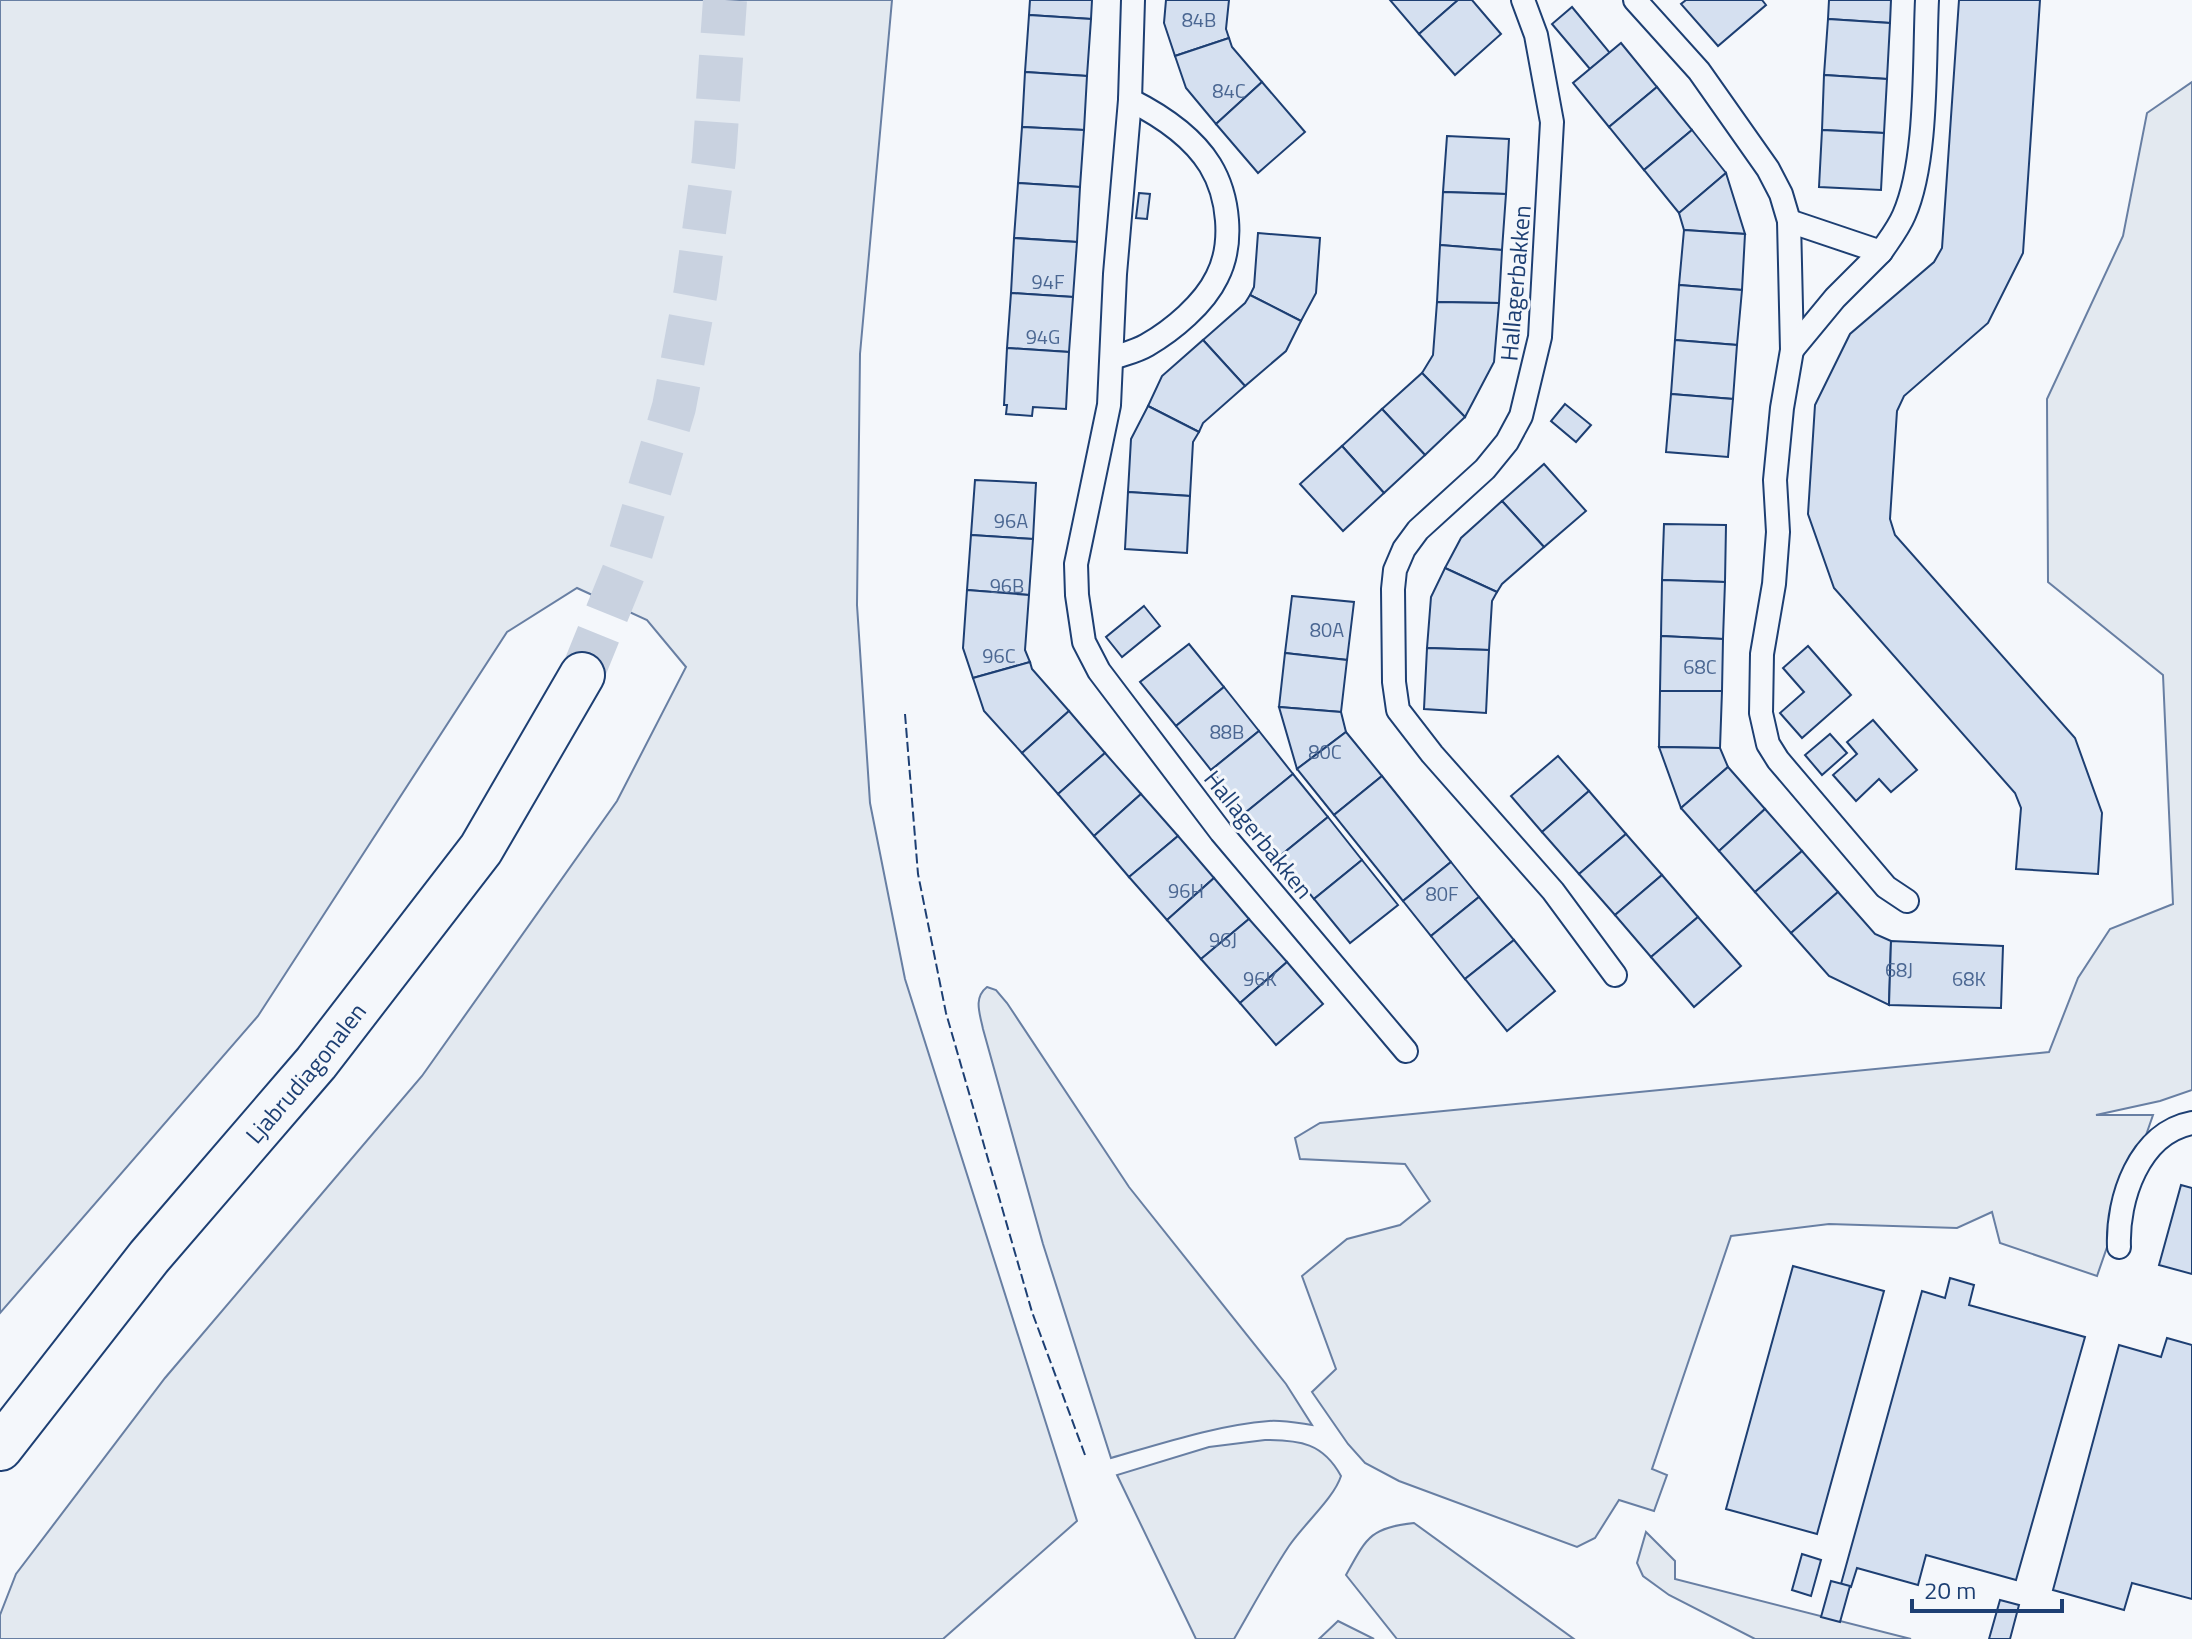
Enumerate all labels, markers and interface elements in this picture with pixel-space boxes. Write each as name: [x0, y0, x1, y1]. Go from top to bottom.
house number: 84B: [1182, 4, 1216, 35]
house number: 84C: [1212, 75, 1246, 106]
street label: Hallagerbakken: [1490, 204, 1540, 362]
house number: 94F: [1032, 266, 1064, 297]
house number: 94G: [1026, 321, 1060, 352]
house number: 96A: [994, 505, 1028, 536]
house number: 96B: [990, 570, 1024, 601]
house number: 80A: [1310, 614, 1344, 645]
house number: 96C: [982, 640, 1016, 671]
house number: 68C: [1683, 651, 1717, 682]
house number: 88B: [1210, 716, 1244, 747]
house number: 80C: [1308, 736, 1342, 767]
street label: Hallagerbakken: [1196, 762, 1322, 906]
house number: 96H: [1168, 875, 1204, 906]
house number: 80F: [1426, 878, 1458, 909]
house number: 96J: [1209, 924, 1237, 955]
house number: 68J: [1885, 954, 1913, 985]
house number: 96K: [1243, 963, 1278, 994]
house number: 68K: [1952, 963, 1987, 994]
street label: Ljabrudiagonalen: [237, 995, 374, 1151]
scale bar: [1912, 1563, 2062, 1613]
text: 20 m: [1924, 1572, 1976, 1608]

